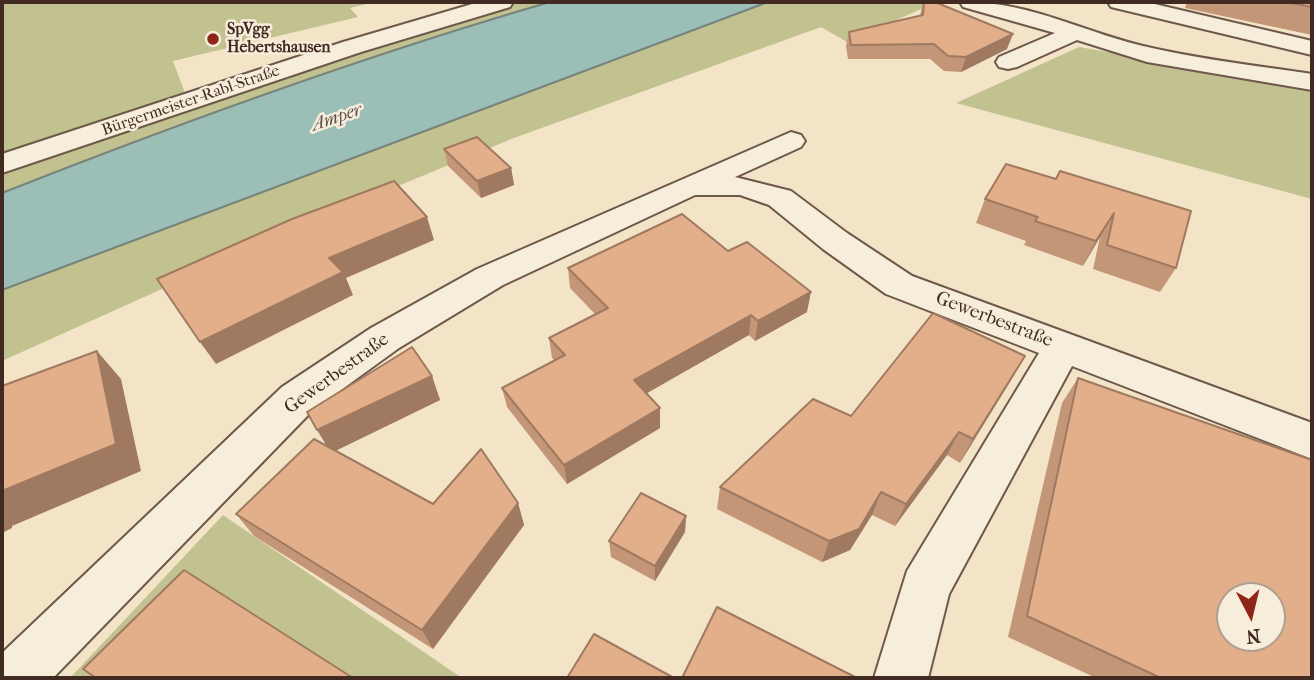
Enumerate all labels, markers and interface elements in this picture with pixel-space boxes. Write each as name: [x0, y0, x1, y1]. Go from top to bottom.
place label: SpVgg Hebertshausen: [227, 20, 331, 58]
marker: SpVgg Hebertshausen: [205, 31, 221, 47]
street label: Bürgermeister-Rabl-Straße: [100, 62, 282, 140]
water label: Amper: [309, 99, 365, 137]
street label: Gewerbestraße: [932, 287, 1056, 353]
street label: Gewerbestraße: [280, 328, 394, 420]
north arrow: [1216, 582, 1286, 652]
text: N: [1245, 624, 1262, 648]

